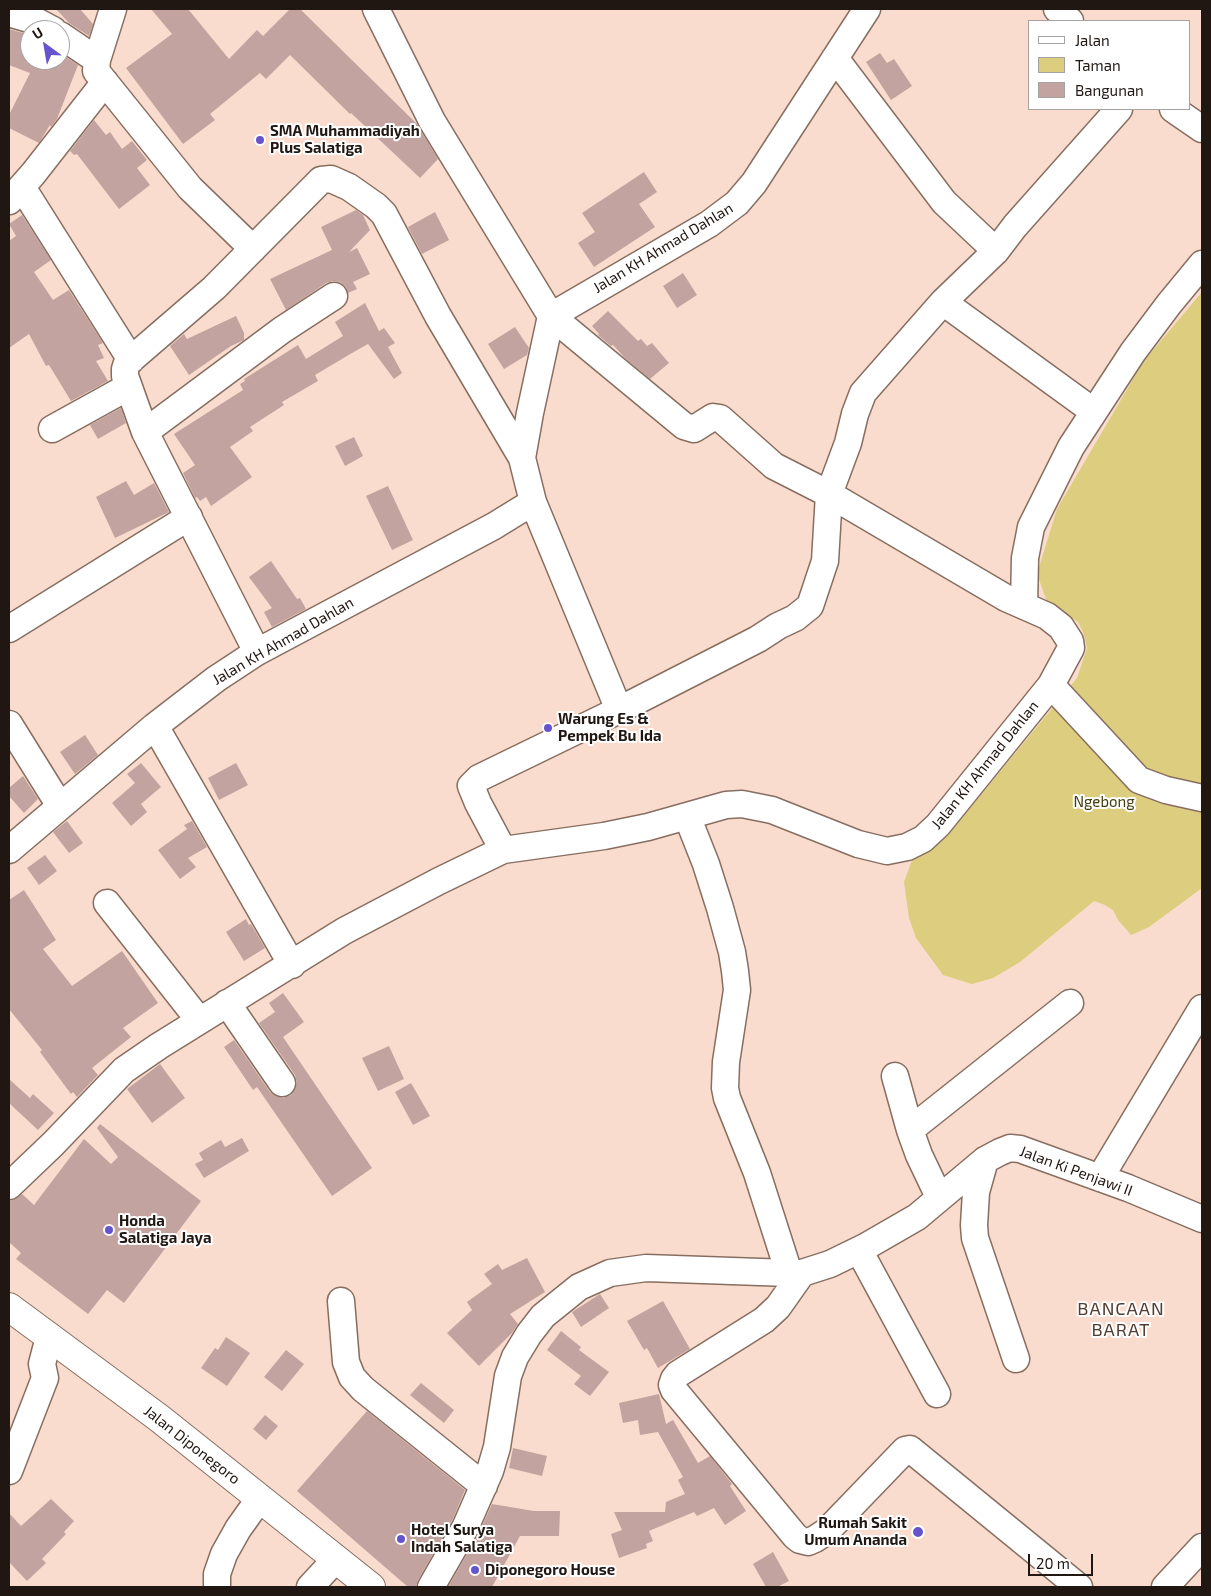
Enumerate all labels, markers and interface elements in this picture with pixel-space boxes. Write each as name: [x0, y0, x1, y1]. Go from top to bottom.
north arrow: [20, 20, 70, 70]
legend: [1028, 20, 1191, 110]
text: U: [29, 23, 46, 42]
text: Jalan: [1075, 31, 1110, 49]
text: Taman: [1075, 56, 1121, 74]
text: Bangunan: [1075, 81, 1144, 99]
place label: SMA Muhammadiyah Plus Salatiga: [270, 122, 420, 157]
marker: SMA Muhammadiyah Plus Salatiga: [254, 134, 266, 146]
street label: Jalan KH Ahmad Dahlan: [590, 199, 736, 297]
street label: Jalan KH Ahmad Dahlan: [209, 593, 357, 689]
street label: Jalan KH Ahmad Dahlan: [928, 697, 1042, 833]
place label: Warung Es & Pempek Bu Ida: [558, 710, 662, 745]
marker: Warung Es & Pempek Bu Ida: [542, 722, 554, 734]
park label: Ngebong: [1073, 793, 1135, 811]
street label: Jalan Ki Penjawi II: [1017, 1142, 1135, 1200]
place label: Honda Salatiga Jaya: [119, 1212, 212, 1247]
marker: Honda Salatiga Jaya: [103, 1224, 115, 1236]
district label: BANCAAN BARAT: [1076, 1298, 1166, 1340]
street label: Jalan Diponegoro: [140, 1402, 244, 1488]
place label: Rumah Sakit Umum Ananda: [804, 1514, 907, 1549]
place label: Hotel Surya Indah Salatiga: [411, 1521, 512, 1556]
marker: Rumah Sakit Umum Ananda: [911, 1525, 925, 1539]
marker: Hotel Surya Indah Salatiga: [395, 1533, 407, 1545]
scale bar: [1031, 1544, 1096, 1576]
text: 20 m: [1036, 1554, 1070, 1572]
place label: Diponegoro House: [485, 1561, 615, 1579]
marker: Diponegoro House: [469, 1564, 481, 1576]

